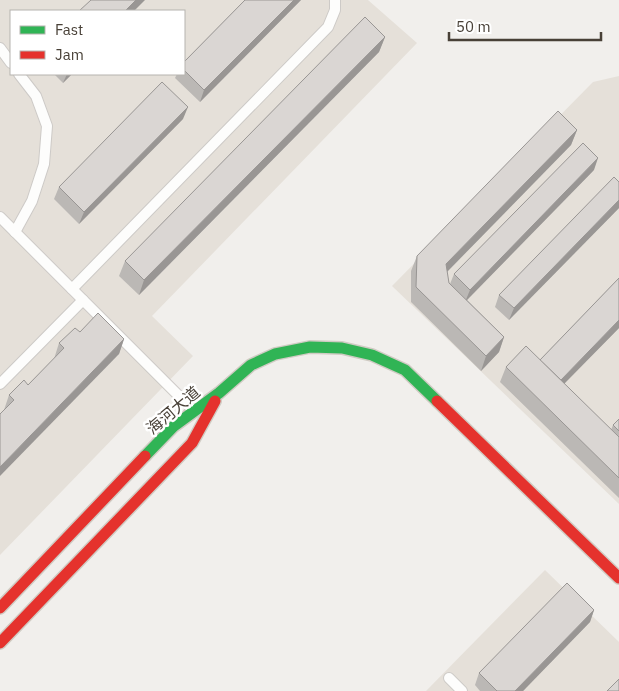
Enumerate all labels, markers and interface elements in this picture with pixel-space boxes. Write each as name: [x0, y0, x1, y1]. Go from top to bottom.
legend: [10, 10, 185, 75]
scale bar: [449, 10, 602, 42]
text: 50 m: [456, 17, 491, 36]
text: Fast: [55, 20, 83, 39]
text: Jam: [55, 45, 84, 64]
street label: 海河大道: [142, 382, 204, 438]

